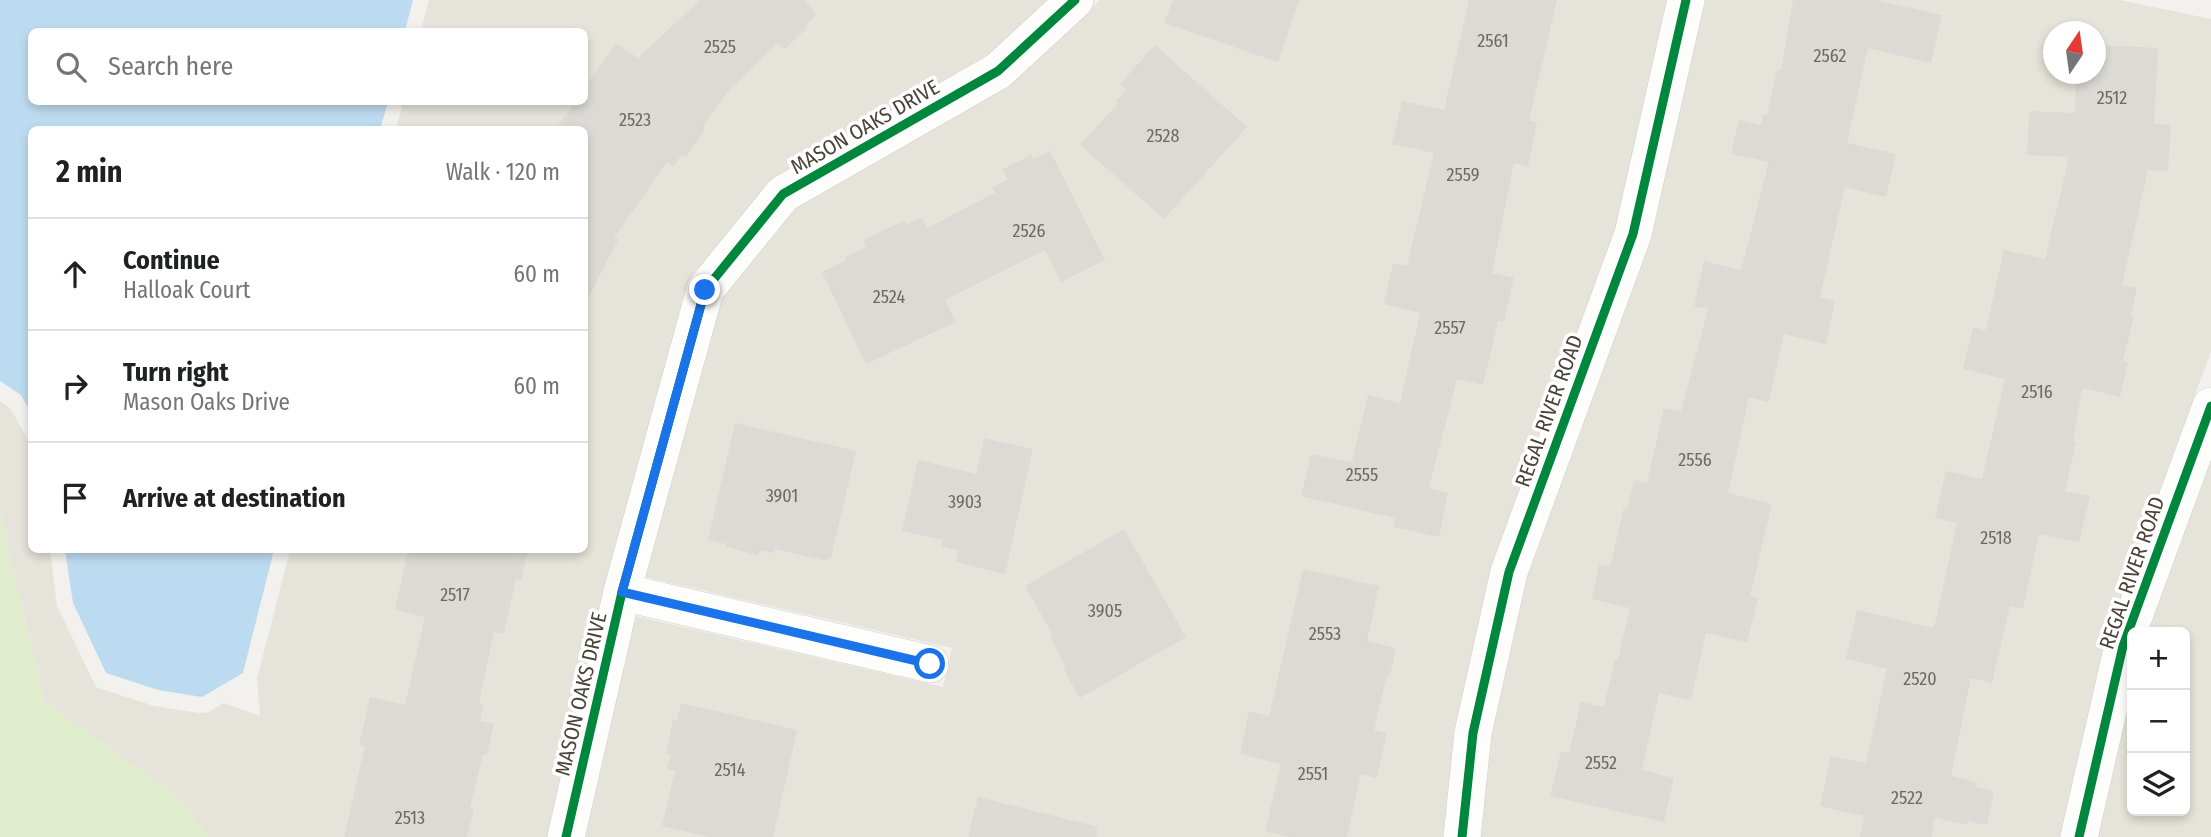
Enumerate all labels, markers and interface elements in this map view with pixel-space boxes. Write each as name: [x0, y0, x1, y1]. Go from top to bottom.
north arrow: [2043, 21, 2106, 84]
search box: [28, 28, 588, 105]
house number: 2561: [1477, 30, 1509, 52]
house number: 2525: [704, 36, 736, 58]
house number: 2562: [1814, 45, 1847, 67]
icon: search: [52, 48, 90, 86]
text: Search here: [108, 51, 233, 82]
street label: MASON OAKS DRIVE: [786, 74, 944, 180]
house number: 2512: [2097, 87, 2127, 109]
house number: 2523: [619, 109, 651, 131]
house number: 2528: [1147, 125, 1179, 147]
text: 2 min: [56, 154, 123, 190]
text: Walk · 120 m: [446, 158, 560, 186]
house number: 2559: [1447, 164, 1479, 186]
house number: 2526: [1013, 220, 1046, 242]
text: Continue: [123, 245, 220, 276]
icon: ahead: [56, 255, 94, 293]
text: 60 m: [514, 260, 560, 288]
route end: [689, 274, 720, 305]
text: Halloak Court: [123, 276, 250, 304]
house number: 2524: [873, 286, 905, 308]
house number: 2557: [1434, 317, 1466, 339]
street label: REGAL RIVER ROAD: [1509, 332, 1589, 490]
text: Turn right: [123, 357, 229, 388]
icon: right: [56, 367, 94, 405]
text: 60 m: [514, 372, 560, 400]
house number: 2516: [2021, 381, 2053, 403]
text: Mason Oaks Drive: [123, 388, 290, 416]
house number: 2556: [1678, 449, 1712, 471]
house number: 2555: [1346, 464, 1378, 486]
icon: arrive: [56, 479, 94, 517]
text: Arrive at destination: [123, 483, 346, 514]
house number: 3901: [766, 485, 798, 507]
house number: 3903: [948, 491, 982, 513]
street label: REGAL RIVER ROAD: [2094, 493, 2170, 653]
house number: 2518: [1980, 527, 2012, 549]
house number: 2517: [440, 584, 470, 606]
house number: 3905: [1088, 600, 1122, 622]
street label: MASON OAKS DRIVE: [550, 609, 613, 778]
house number: 2553: [1309, 623, 1341, 645]
map controls: [2127, 627, 2190, 816]
button: +: [2127, 627, 2190, 690]
route start: [914, 648, 945, 679]
house number: 2520: [1903, 668, 1937, 690]
button: −: [2127, 690, 2190, 753]
house number: 2552: [1585, 752, 1617, 774]
button: layers: [2127, 753, 2190, 816]
house number: 2514: [714, 759, 746, 781]
house number: 2551: [1298, 763, 1328, 785]
house number: 2522: [1891, 787, 1923, 809]
house number: 2513: [395, 807, 425, 829]

